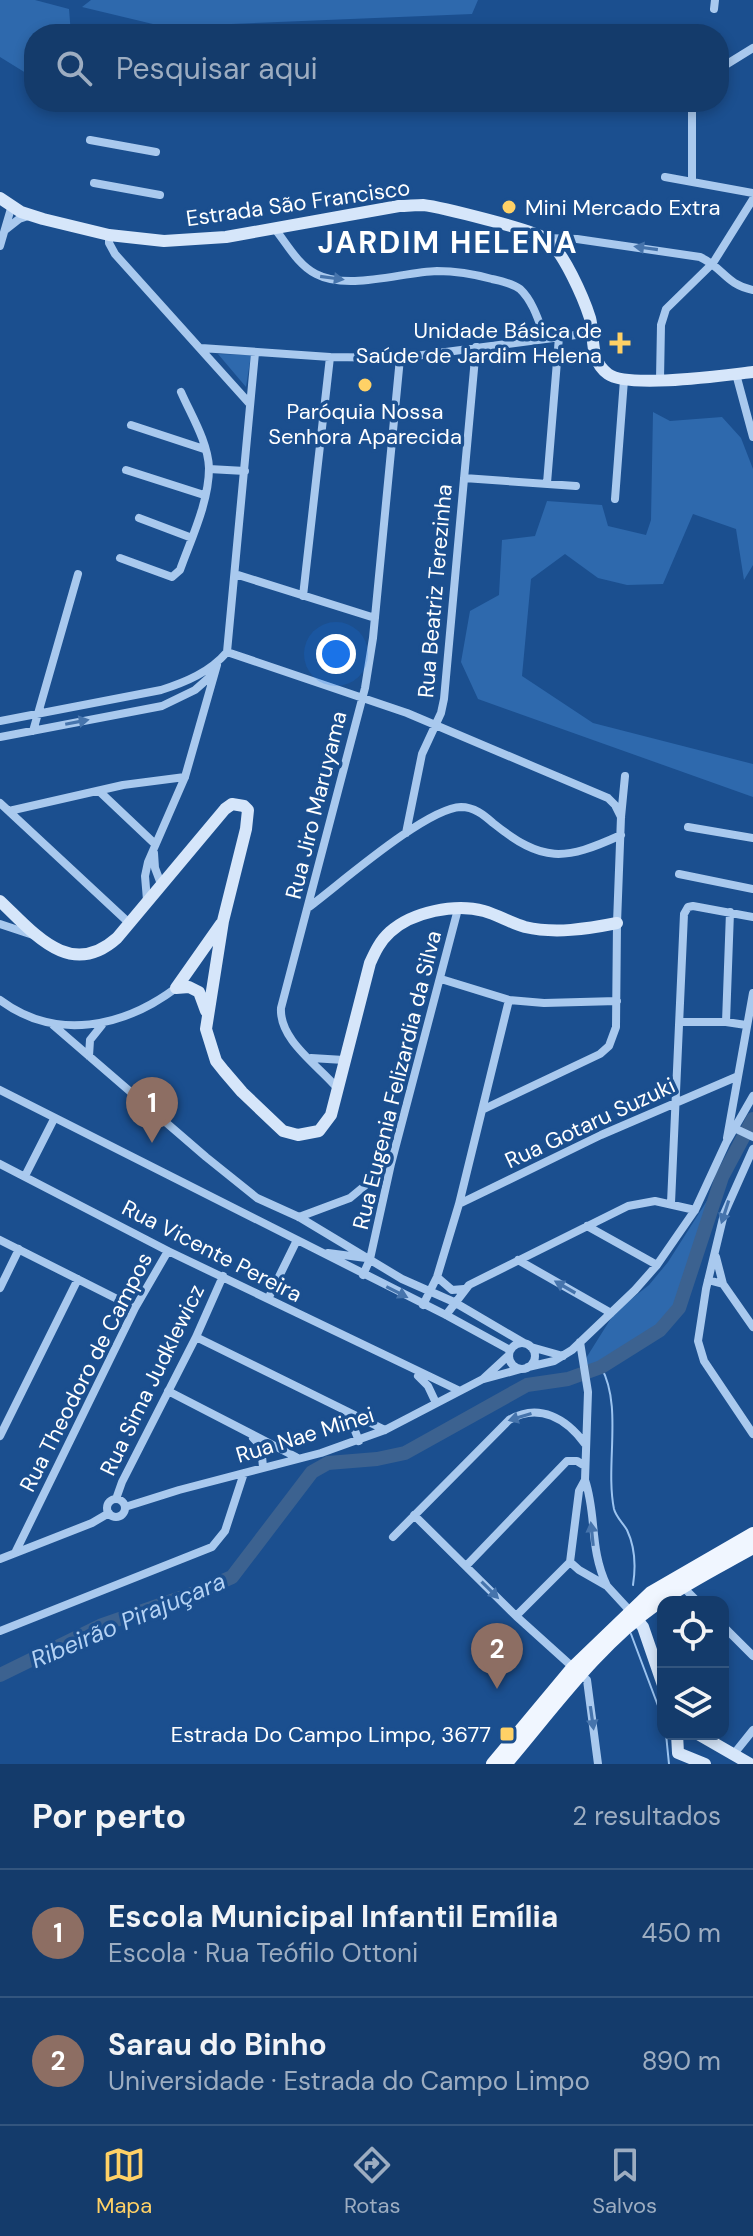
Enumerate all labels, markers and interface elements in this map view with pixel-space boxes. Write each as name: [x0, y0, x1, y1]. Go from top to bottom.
search box: [24, 24, 729, 112]
icon: search: [52, 46, 96, 90]
text: Pesquisar aqui: [116, 49, 318, 88]
street label: Estrada São Francisco: [184, 173, 412, 233]
place label: Mini Mercado Extra: [525, 193, 721, 222]
marker: Mini Mercado Extra: [500, 198, 518, 216]
district label: JARDIM HELENA: [318, 223, 578, 262]
one-way arrow: [633, 241, 658, 254]
one-way arrow: [320, 271, 345, 284]
place label: Unidade Básica de Saúde de Jardim Helena: [356, 316, 602, 370]
marker: Unidade Básica de Saúde de Jardim Helena: [609, 332, 631, 354]
marker: Paróquia Nossa Senhora Aparecida: [356, 376, 374, 394]
place label: Paróquia Nossa Senhora Aparecida: [268, 397, 462, 451]
street label: Rua Beatriz Terezinha: [411, 483, 459, 699]
your location: [316, 634, 356, 674]
street label: Rua Jiro Maruyama: [279, 708, 353, 902]
one-way arrow: [64, 715, 89, 728]
street label: Rua Eugenia Felizardia da Silva: [346, 928, 448, 1232]
street label: Rua Gotaru Suzuki: [500, 1071, 680, 1175]
pin: 1: [126, 1077, 178, 1143]
street label: Rua Vicente Pereira: [117, 1193, 307, 1309]
one-way arrow: [718, 1201, 731, 1225]
street label: Rua Theodoro de Campos: [13, 1247, 159, 1497]
street label: Rua Sima Judklewicz: [93, 1280, 211, 1480]
one-way arrow: [553, 1280, 576, 1294]
one-way arrow: [386, 1285, 409, 1298]
street label: Rua Nae Minei: [232, 1400, 378, 1470]
one-way arrow: [508, 1411, 532, 1424]
one-way arrow: [586, 1521, 599, 1546]
water label: Ribeirão Pirajuçara: [26, 1565, 230, 1675]
one-way arrow: [480, 1580, 499, 1598]
map controls: [657, 1596, 729, 1740]
button: locate: [657, 1596, 729, 1668]
pin: 2: [471, 1623, 523, 1689]
button: layers: [657, 1668, 729, 1740]
one-way arrow: [586, 1706, 599, 1731]
place label: Estrada Do Campo Limpo, 3677: [171, 1720, 491, 1749]
marker: Estrada Do Campo Limpo, 3677: [498, 1725, 516, 1743]
text: Por perto: [32, 1794, 186, 1839]
text: 2 resultados: [572, 1799, 721, 1833]
text: Escola Municipal Infantil Emília: [108, 1897, 558, 1936]
text: 1: [53, 1916, 63, 1950]
text: 450 m: [641, 1916, 721, 1950]
text: Escola · Rua Teófilo Ottoni: [108, 1936, 418, 1970]
text: Sarau do Binho: [108, 2025, 327, 2064]
text: 2: [50, 2044, 66, 2078]
text: 890 m: [642, 2044, 721, 2078]
text: Universidade · Estrada do Campo Limpo: [108, 2064, 590, 2098]
tab: Mapa: [96, 2143, 152, 2220]
tab: Rotas: [344, 2143, 401, 2220]
tab: Salvos: [592, 2143, 657, 2220]

